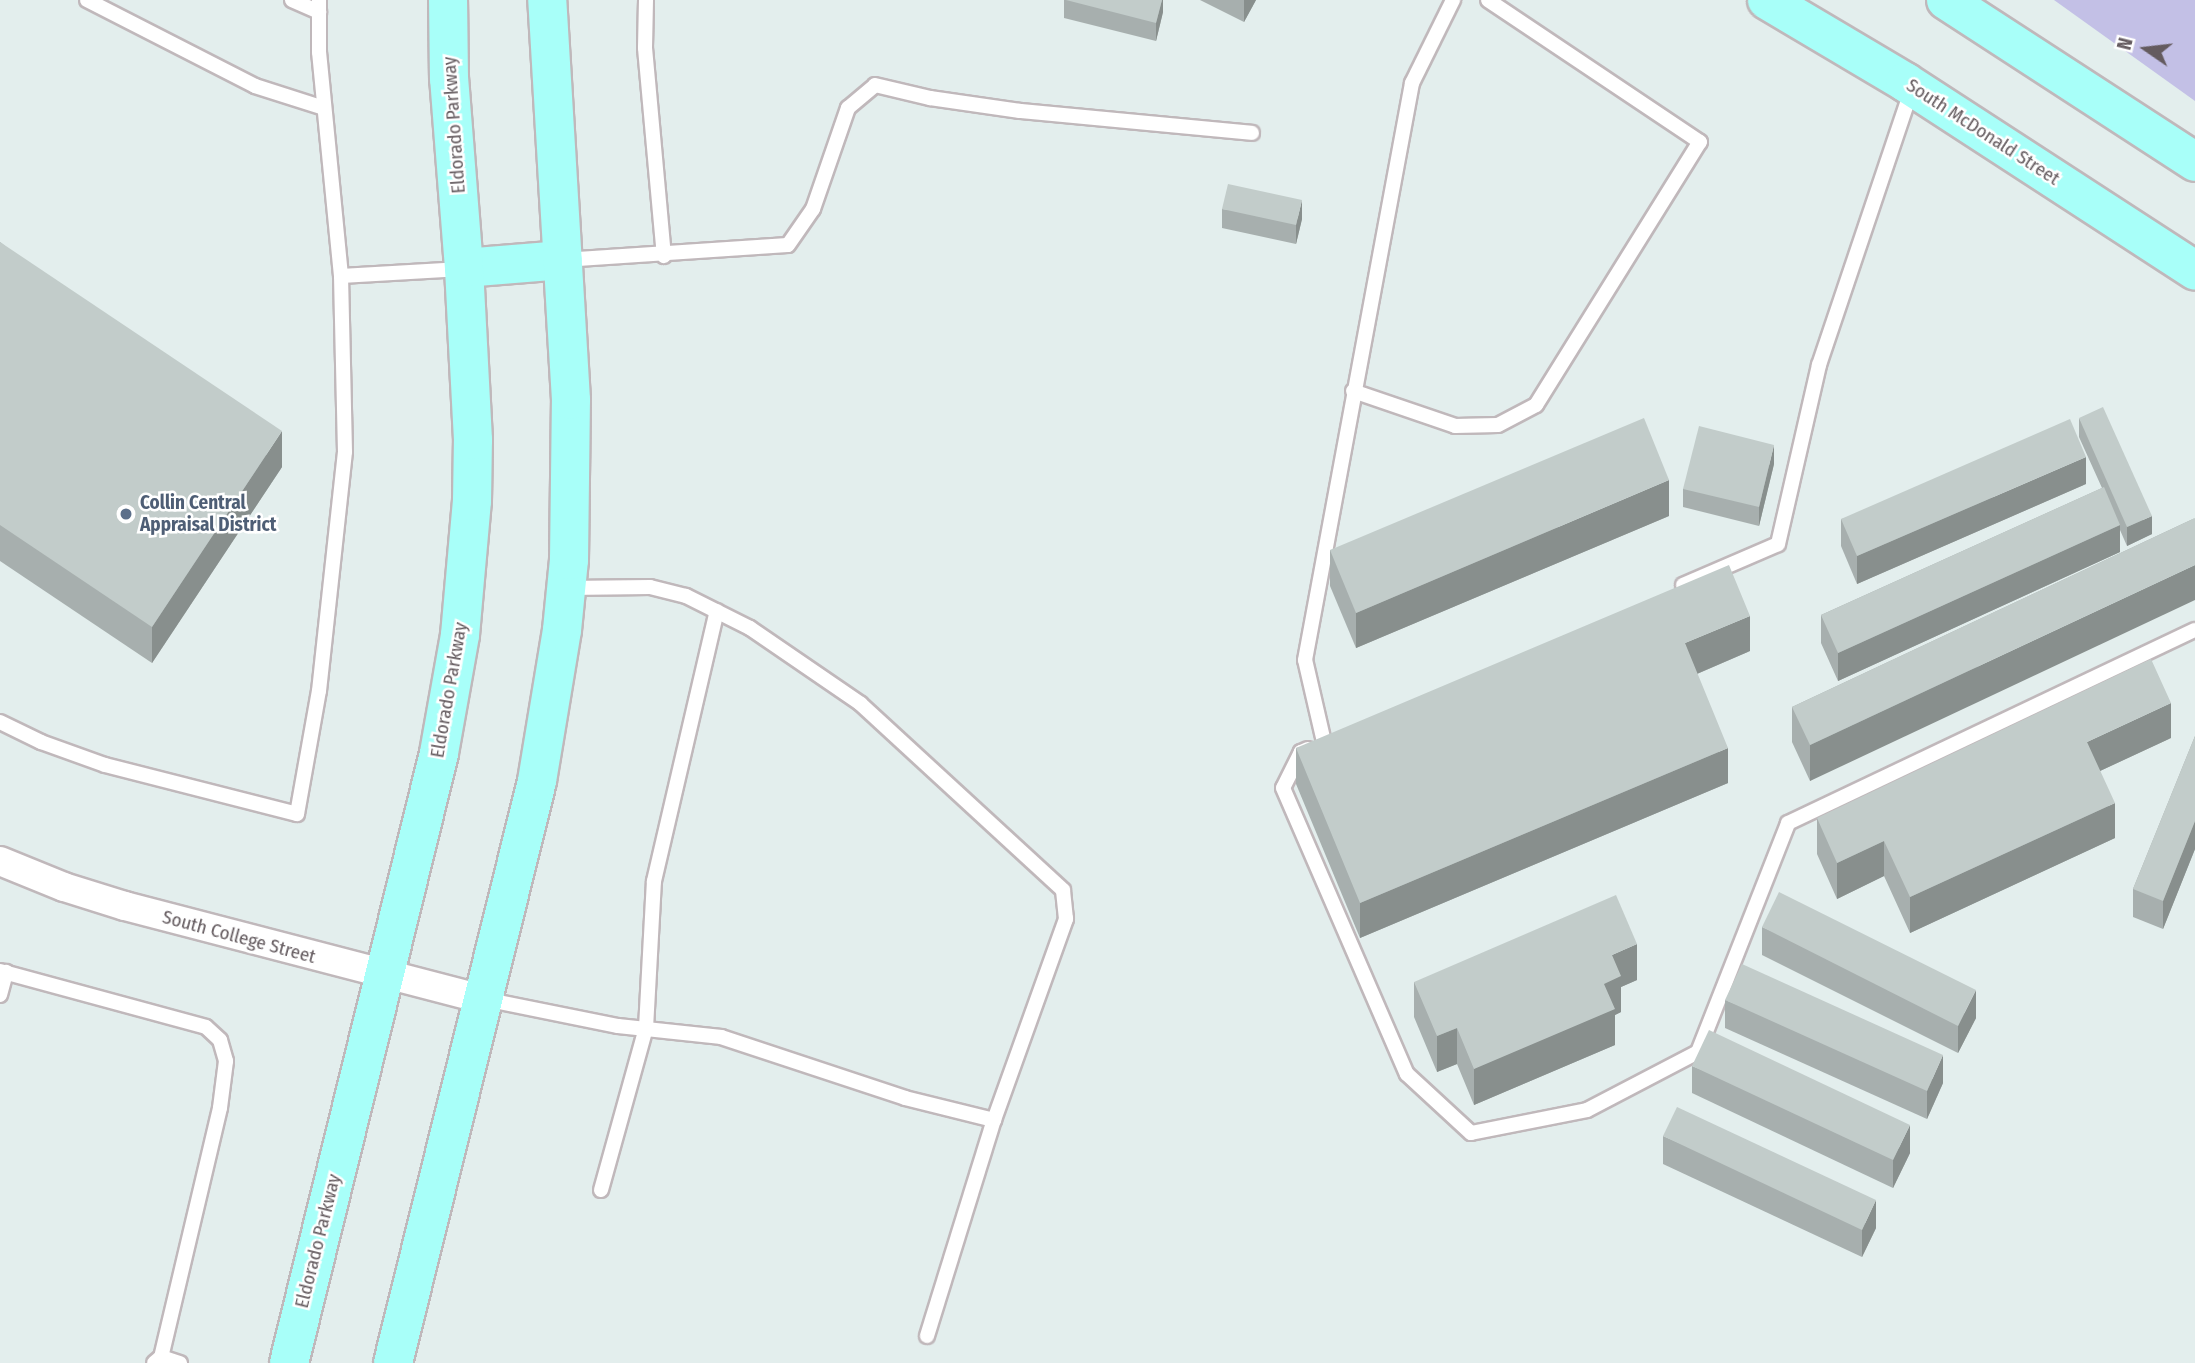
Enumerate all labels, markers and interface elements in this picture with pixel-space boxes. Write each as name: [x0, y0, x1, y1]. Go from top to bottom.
north arrow: [2111, 14, 2181, 84]
text: N: [2113, 35, 2138, 52]
street label: Eldorado Parkway: [438, 56, 470, 194]
street label: South McDonald Street: [1902, 74, 2064, 190]
place label: Collin Central Appraisal District: [140, 492, 276, 536]
marker: Collin Central Appraisal District: [118, 506, 134, 522]
street label: Eldorado Parkway: [426, 620, 472, 760]
street label: South College Street: [160, 906, 318, 968]
street label: Eldorado Parkway: [290, 1172, 346, 1310]

